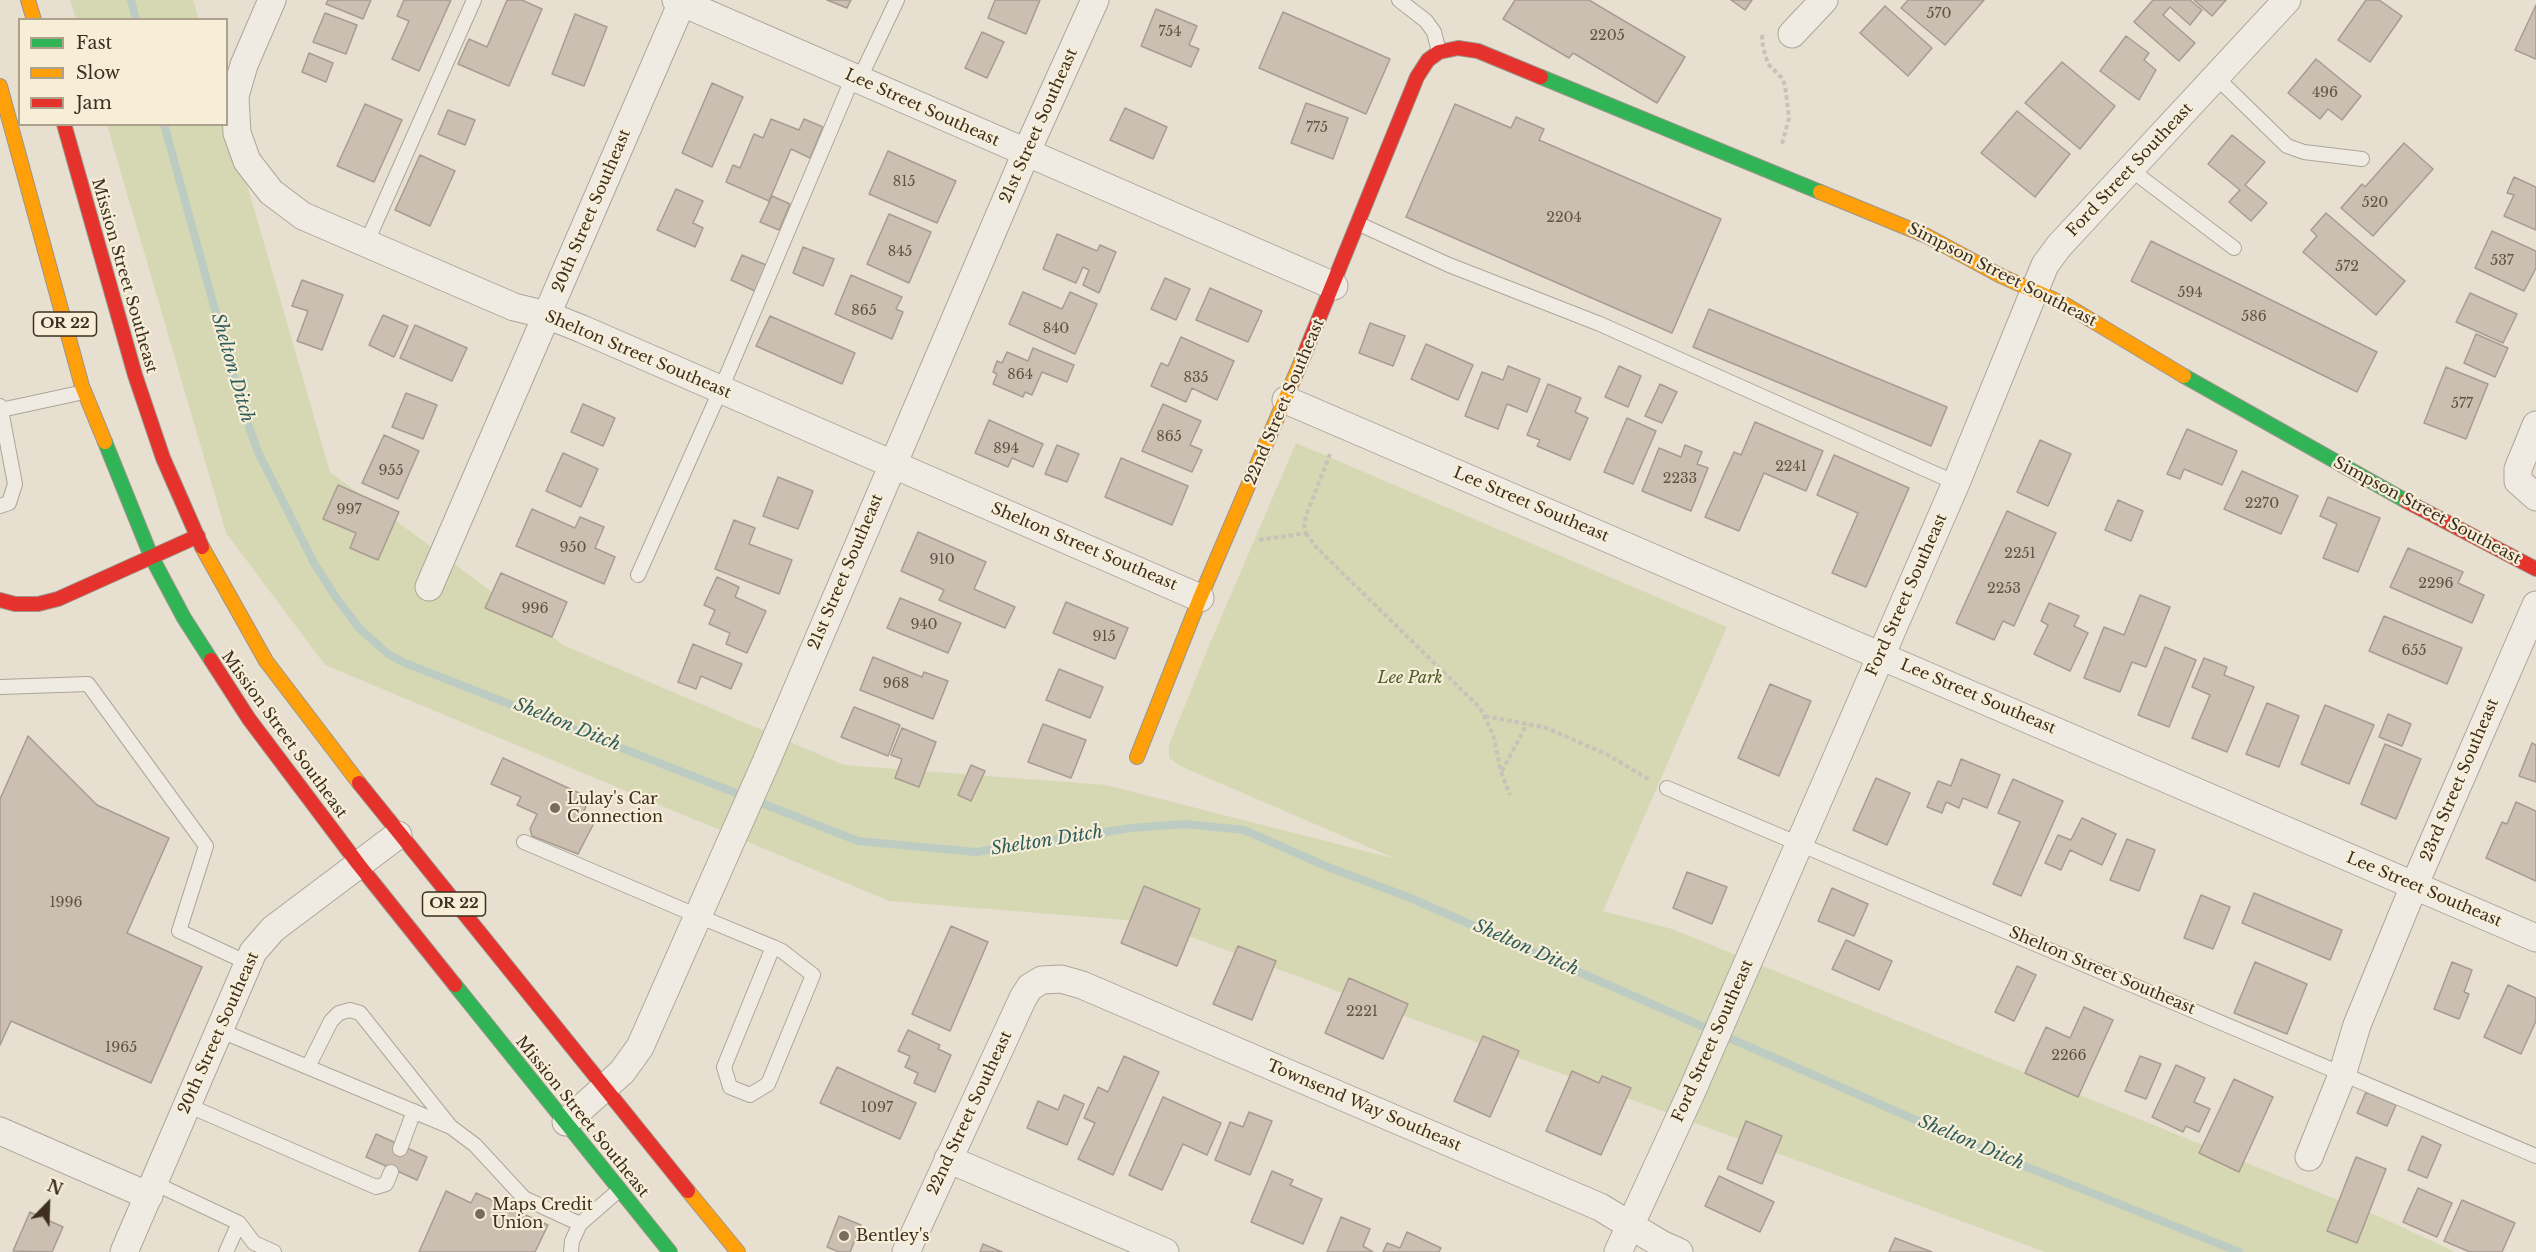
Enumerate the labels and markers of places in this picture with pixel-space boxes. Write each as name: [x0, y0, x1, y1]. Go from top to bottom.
place label: Lulay's Car Connection: [567, 789, 663, 827]
marker: Lulay's Car Connection: [548, 801, 562, 815]
place label: Maps Credit Union: [492, 1195, 593, 1233]
marker: Maps Credit Union: [473, 1207, 487, 1221]
place label: Bentley's: [856, 1226, 929, 1246]
marker: Bentley's: [837, 1229, 851, 1243]

